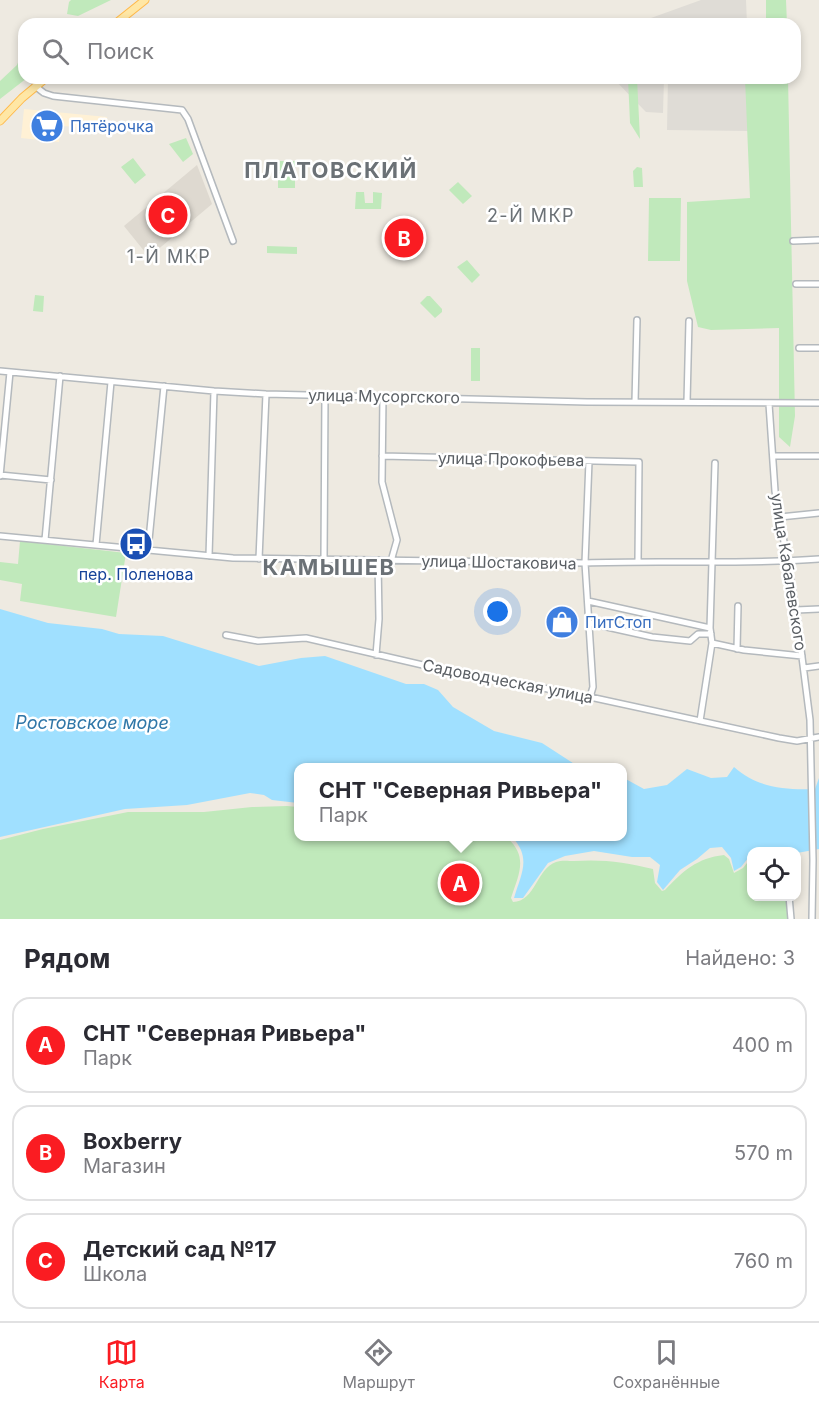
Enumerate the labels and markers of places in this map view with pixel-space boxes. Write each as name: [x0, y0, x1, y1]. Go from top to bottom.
supermarket icon: Пятёрочка: [29, 108, 65, 144]
place label: Пятёрочка: [70, 116, 154, 136]
pin: C: [148, 192, 188, 238]
pin: B: [384, 216, 424, 260]
bus stop icon: пер. Поленова: [118, 526, 154, 562]
place label: пер. Поленова: [79, 564, 193, 584]
shop icon: ПитСтоп: [544, 604, 580, 640]
place label: ПитСтоп: [585, 612, 652, 632]
pin: A: [440, 860, 480, 906]

